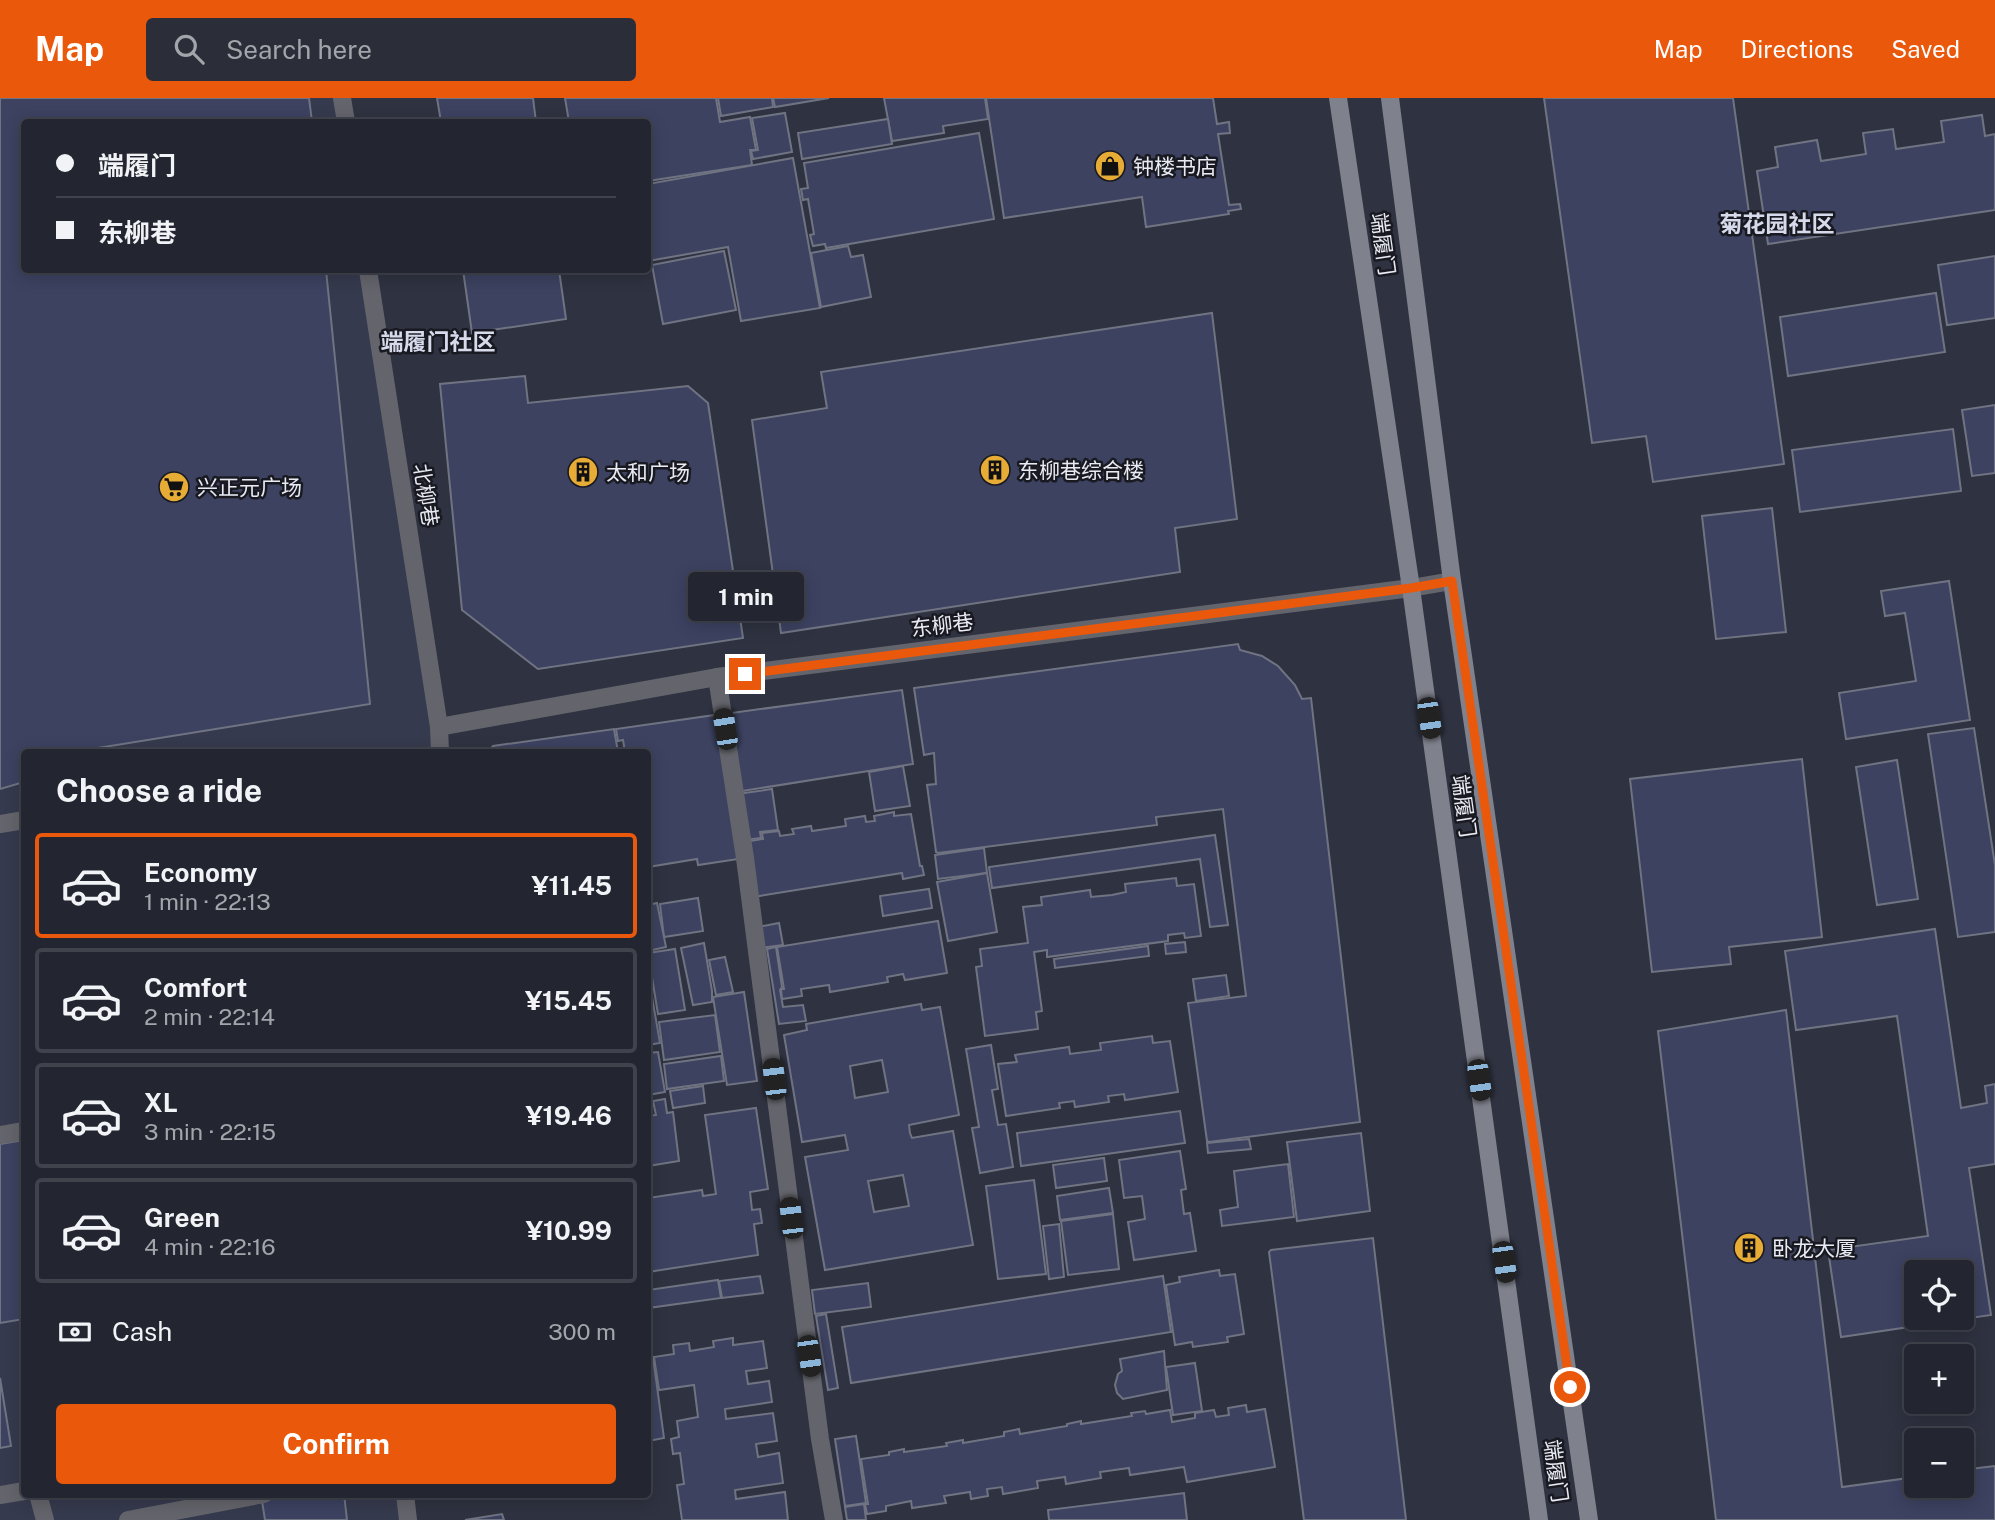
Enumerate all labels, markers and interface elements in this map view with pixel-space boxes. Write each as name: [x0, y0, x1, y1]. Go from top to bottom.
search box: [146, 18, 636, 81]
text: Map: [35, 30, 104, 68]
icon: search: [170, 30, 208, 68]
text: Search here: [226, 34, 372, 65]
text: Map: [1654, 35, 1703, 63]
text: Directions: [1741, 35, 1853, 63]
text: Saved: [1891, 35, 1960, 63]
shop icon: 钟楼书店: [1093, 149, 1127, 183]
text: 端履门: [98, 150, 176, 181]
place label: 钟楼书店: [1133, 154, 1217, 179]
district label: 菊花园社区: [1720, 210, 1835, 237]
street label: 端履门: [1366, 211, 1400, 277]
text: 东柳巷: [98, 217, 176, 248]
district label: 端履门社区: [381, 328, 496, 355]
building icon: 东柳巷综合楼: [978, 453, 1012, 487]
building icon: 太和广场: [566, 455, 600, 489]
place label: 东柳巷综合楼: [1018, 458, 1144, 483]
place label: 太和广场: [606, 460, 690, 485]
street label: 北柳巷: [409, 462, 443, 528]
supermarket icon: 兴正元广场: [157, 470, 191, 504]
place label: 兴正元广场: [197, 475, 302, 500]
callout: 1 min: [687, 573, 803, 622]
text: 1 min: [718, 583, 774, 610]
street label: 东柳巷: [909, 609, 975, 641]
route end: [729, 658, 761, 690]
car: [1416, 696, 1443, 740]
car: [712, 707, 739, 751]
text: Choose a ride: [56, 772, 262, 809]
street label: 端履门: [1447, 773, 1481, 839]
icon: car: [60, 854, 123, 917]
text: Economy: [144, 857, 257, 888]
text: ¥11.45: [531, 870, 612, 901]
text: 1 min · 22:13: [144, 888, 271, 915]
icon: car: [60, 969, 123, 1032]
text: Comfort: [144, 972, 247, 1003]
text: ¥15.45: [525, 985, 612, 1016]
text: 2 min · 22:14: [144, 1003, 275, 1030]
car: [762, 1057, 787, 1101]
car: [1466, 1058, 1493, 1102]
icon: car: [60, 1084, 123, 1147]
text: XL: [144, 1087, 178, 1118]
text: ¥19.46: [525, 1100, 612, 1131]
text: 3 min · 22:15: [144, 1118, 276, 1145]
car: [779, 1196, 804, 1240]
icon: car: [60, 1199, 123, 1262]
text: Green: [144, 1202, 220, 1233]
text: ¥10.99: [526, 1215, 612, 1246]
building icon: 卧龙大厦: [1732, 1231, 1766, 1265]
text: 4 min · 22:16: [144, 1233, 276, 1260]
place label: 卧龙大厦: [1772, 1236, 1856, 1261]
car: [1491, 1240, 1518, 1284]
map controls: [1904, 1260, 1974, 1498]
button: locate: [1904, 1260, 1974, 1330]
icon: cash: [56, 1313, 94, 1351]
text: Cash: [112, 1316, 172, 1347]
text: 300 m: [548, 1318, 616, 1345]
car: [796, 1334, 823, 1378]
button: +: [1904, 1344, 1974, 1414]
route start: [1554, 1371, 1586, 1403]
button: Confirm: [56, 1404, 616, 1484]
button: −: [1904, 1428, 1974, 1498]
street label: 端履门: [1539, 1438, 1573, 1504]

